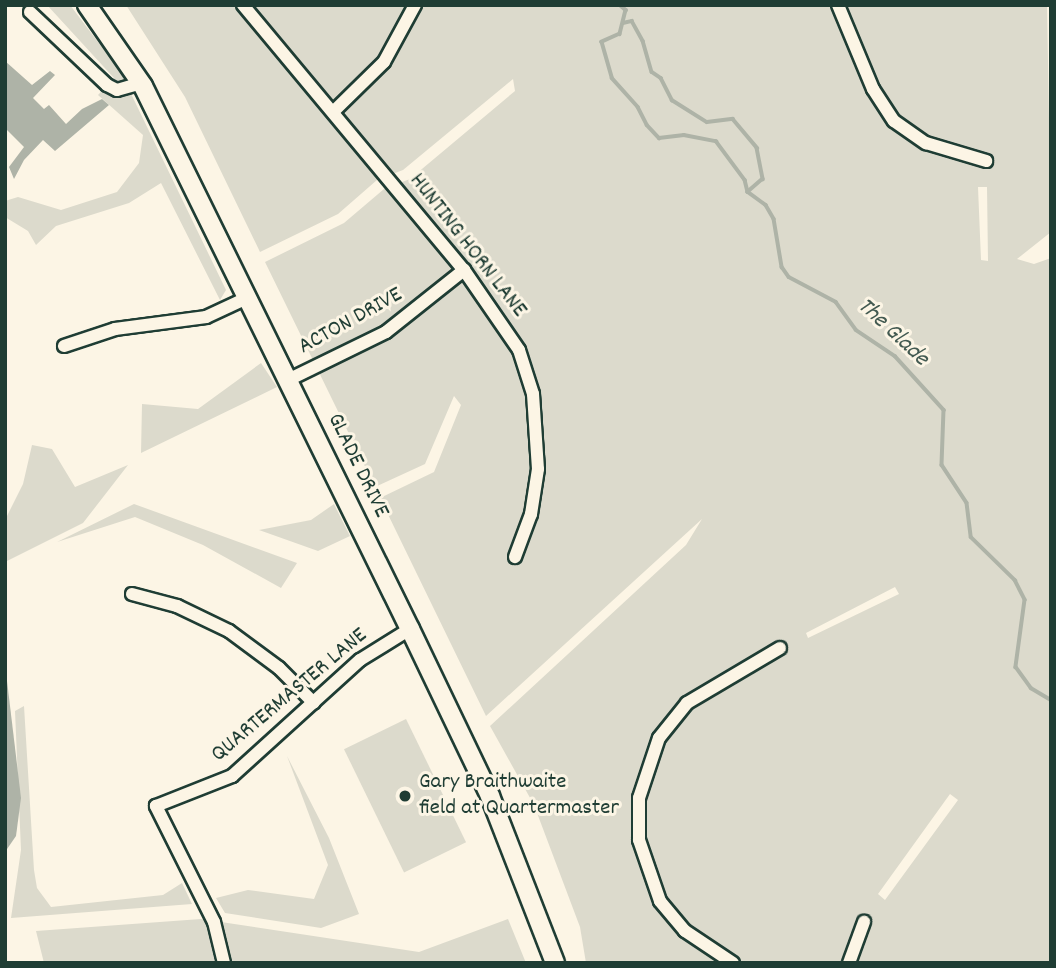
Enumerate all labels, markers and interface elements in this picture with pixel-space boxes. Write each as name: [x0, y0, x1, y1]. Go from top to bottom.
street label: HUNTING HORN LANE: [402, 168, 532, 324]
street label: ACTON DRIVE: [294, 282, 408, 362]
water label: The Glade: [850, 293, 934, 373]
street label: GLADE DRIVE: [320, 409, 394, 523]
street label: QUARTERMASTER LANE: [206, 623, 374, 769]
place label: Gary Braithwaite field at Quartermaster: [419, 769, 619, 823]
marker: Gary Braithwaite field at Quartermaster: [397, 788, 413, 804]

